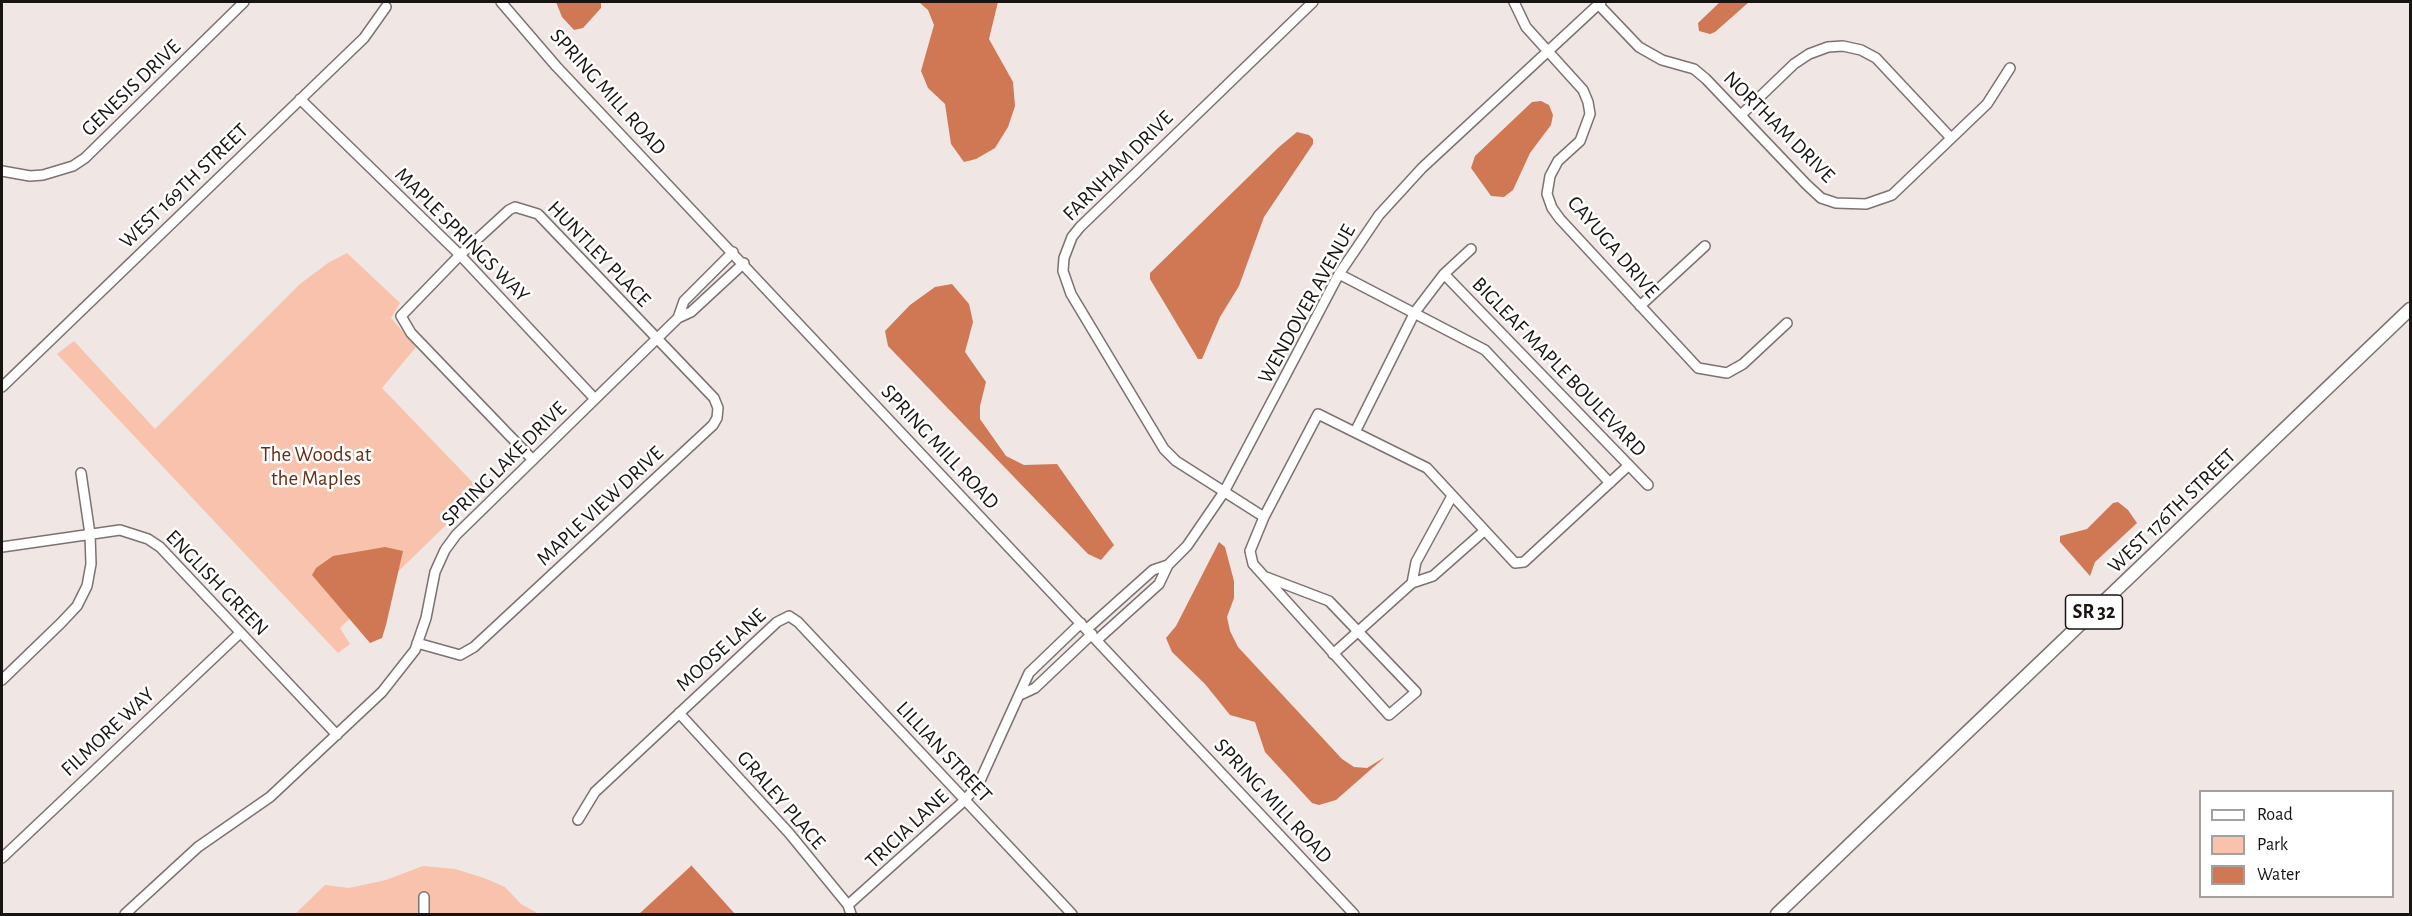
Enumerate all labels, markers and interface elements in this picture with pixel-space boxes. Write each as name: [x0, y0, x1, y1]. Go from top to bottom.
street label: SPRING MILL ROAD: [545, 24, 671, 160]
street label: GENESIS DRIVE: [76, 34, 186, 142]
street label: NORTHAM DRIVE: [1718, 66, 1840, 188]
street label: FARNHAM DRIVE: [1058, 106, 1178, 226]
street label: WEST 169TH STREET: [114, 118, 254, 254]
street label: MAPLE SPRINGS WAY: [389, 162, 535, 308]
street label: CAYUGA DRIVE: [1562, 191, 1664, 303]
street label: HUNTLEY PLACE: [542, 196, 656, 312]
street label: WENDOVER AVENUE: [1253, 220, 1361, 388]
street label: BIGLEAF MAPLE BOULEVARD: [1467, 272, 1651, 462]
street label: SPRING MILL ROAD: [876, 379, 1004, 515]
street label: SPRING LAKE DRIVE: [436, 396, 572, 532]
street label: MAPLE VIEW DRIVE: [531, 441, 669, 571]
park label: The Woods at the Maples: [260, 442, 372, 492]
street label: WEST 176TH STREET: [2103, 444, 2241, 578]
street label: ENGLISH GREEN: [160, 525, 274, 641]
road number: SR 32: [2066, 595, 2122, 629]
street label: MOOSE LANE: [671, 603, 771, 697]
street label: FILMORE WAY: [56, 682, 160, 782]
street label: LILLIAN STREET: [891, 696, 997, 808]
street label: SPRING MILL ROAD: [1209, 733, 1337, 869]
street label: GRALEY PLACE: [731, 746, 831, 854]
street label: TRICIA LANE: [860, 784, 954, 874]
legend: [2199, 790, 2394, 898]
text: Road: [2257, 806, 2293, 824]
text: Park: [2257, 836, 2288, 854]
text: Water: [2257, 866, 2300, 884]

